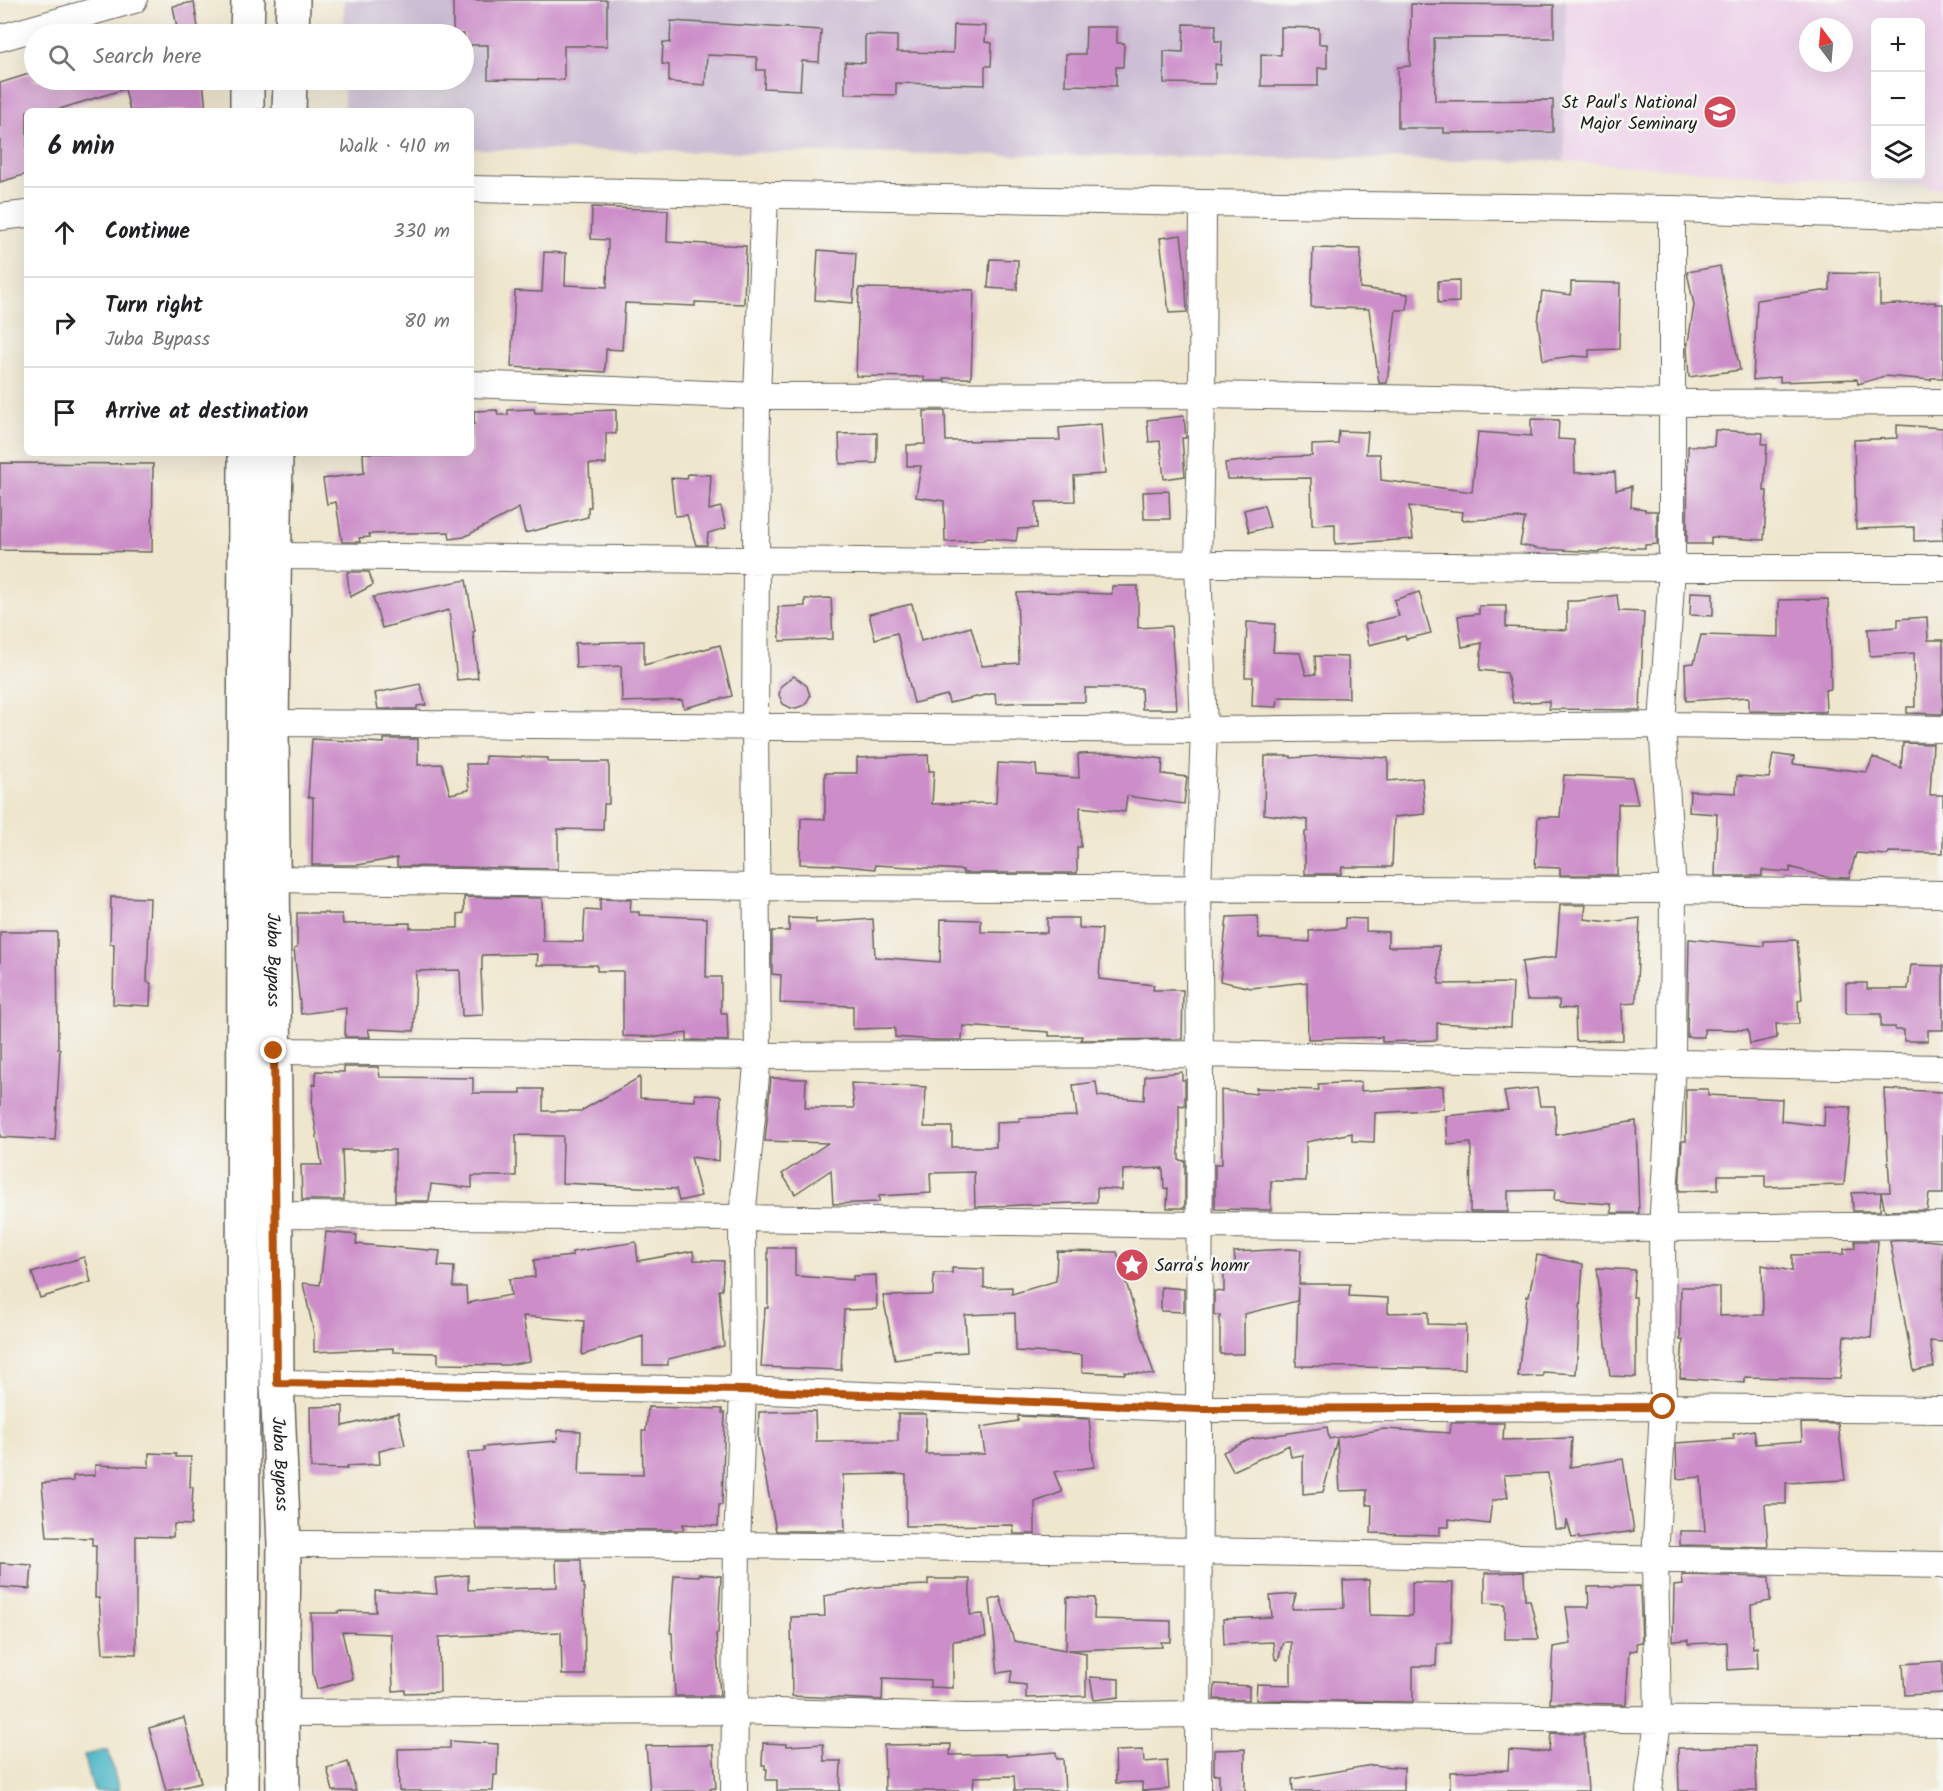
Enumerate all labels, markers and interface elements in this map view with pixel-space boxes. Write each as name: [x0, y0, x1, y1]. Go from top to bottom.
north arrow: [1799, 18, 1853, 72]
map controls: [1871, 18, 1925, 180]
button: +: [1871, 18, 1925, 72]
search box: [24, 24, 474, 90]
text: Search here: [93, 40, 201, 75]
icon: search: [45, 41, 78, 74]
button: −: [1871, 72, 1925, 126]
place label: St Paul's National Major Seminary: [1562, 89, 1698, 139]
school or university icon: St Paul's National Major Seminary: [1702, 94, 1738, 130]
text: 6 min: [48, 126, 115, 168]
button: layers: [1871, 126, 1925, 180]
text: Walk · 410 m: [339, 131, 450, 163]
text: Continue: [105, 215, 190, 250]
icon: ahead: [48, 216, 81, 249]
text: 330 m: [393, 216, 450, 248]
text: Turn right: [105, 289, 203, 324]
icon: right: [48, 306, 81, 339]
text: 80 m: [404, 306, 450, 338]
text: Juba Bypass: [105, 324, 210, 356]
text: Arrive at destination: [105, 395, 308, 430]
icon: arrive: [48, 396, 81, 429]
street label: Juba Bypass: [257, 913, 287, 1008]
route end: [260, 1037, 286, 1063]
place icon: Sarra's homr: [1114, 1247, 1150, 1283]
place label: Sarra's homr: [1155, 1252, 1250, 1281]
route start: [1649, 1393, 1675, 1419]
street label: Juba Bypass: [262, 1416, 296, 1512]

